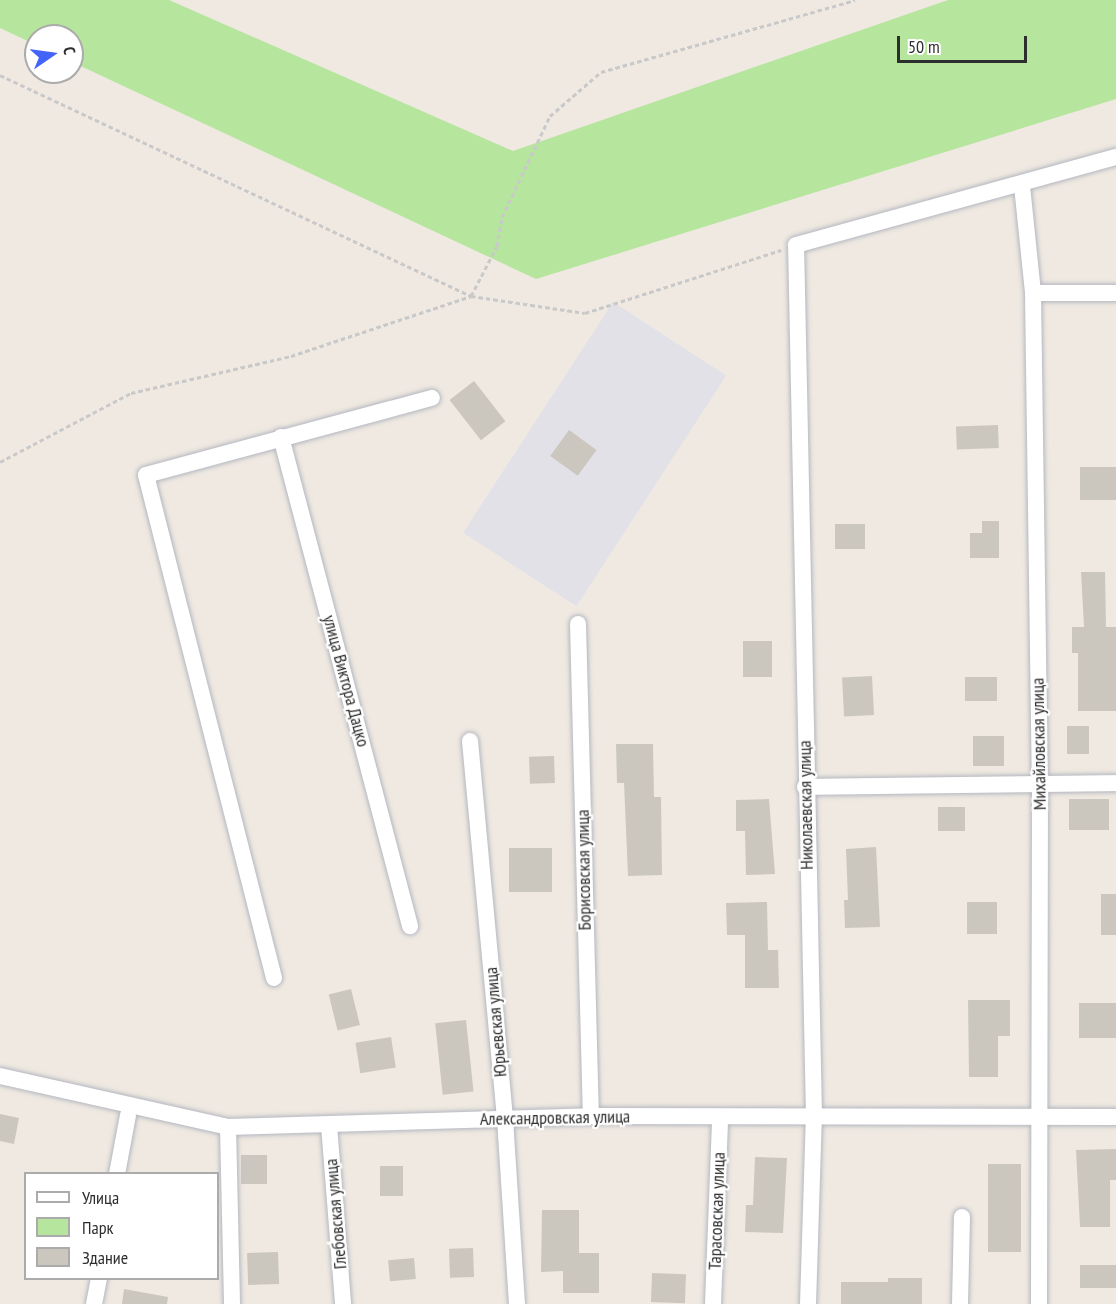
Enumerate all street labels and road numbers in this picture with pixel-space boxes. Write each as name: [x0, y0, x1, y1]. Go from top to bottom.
street label: улица Виктора Дацко: [318, 613, 374, 749]
street label: Михайловская улица: [1027, 678, 1051, 810]
street label: Николаевская улица: [794, 740, 818, 870]
street label: Борисовская улица: [572, 809, 596, 931]
street label: Юрьевская улица: [480, 966, 512, 1078]
street label: Александровская улица: [480, 1106, 630, 1130]
street label: Тарасовская улица: [704, 1152, 730, 1270]
street label: Глебовская улица: [320, 1158, 352, 1270]

